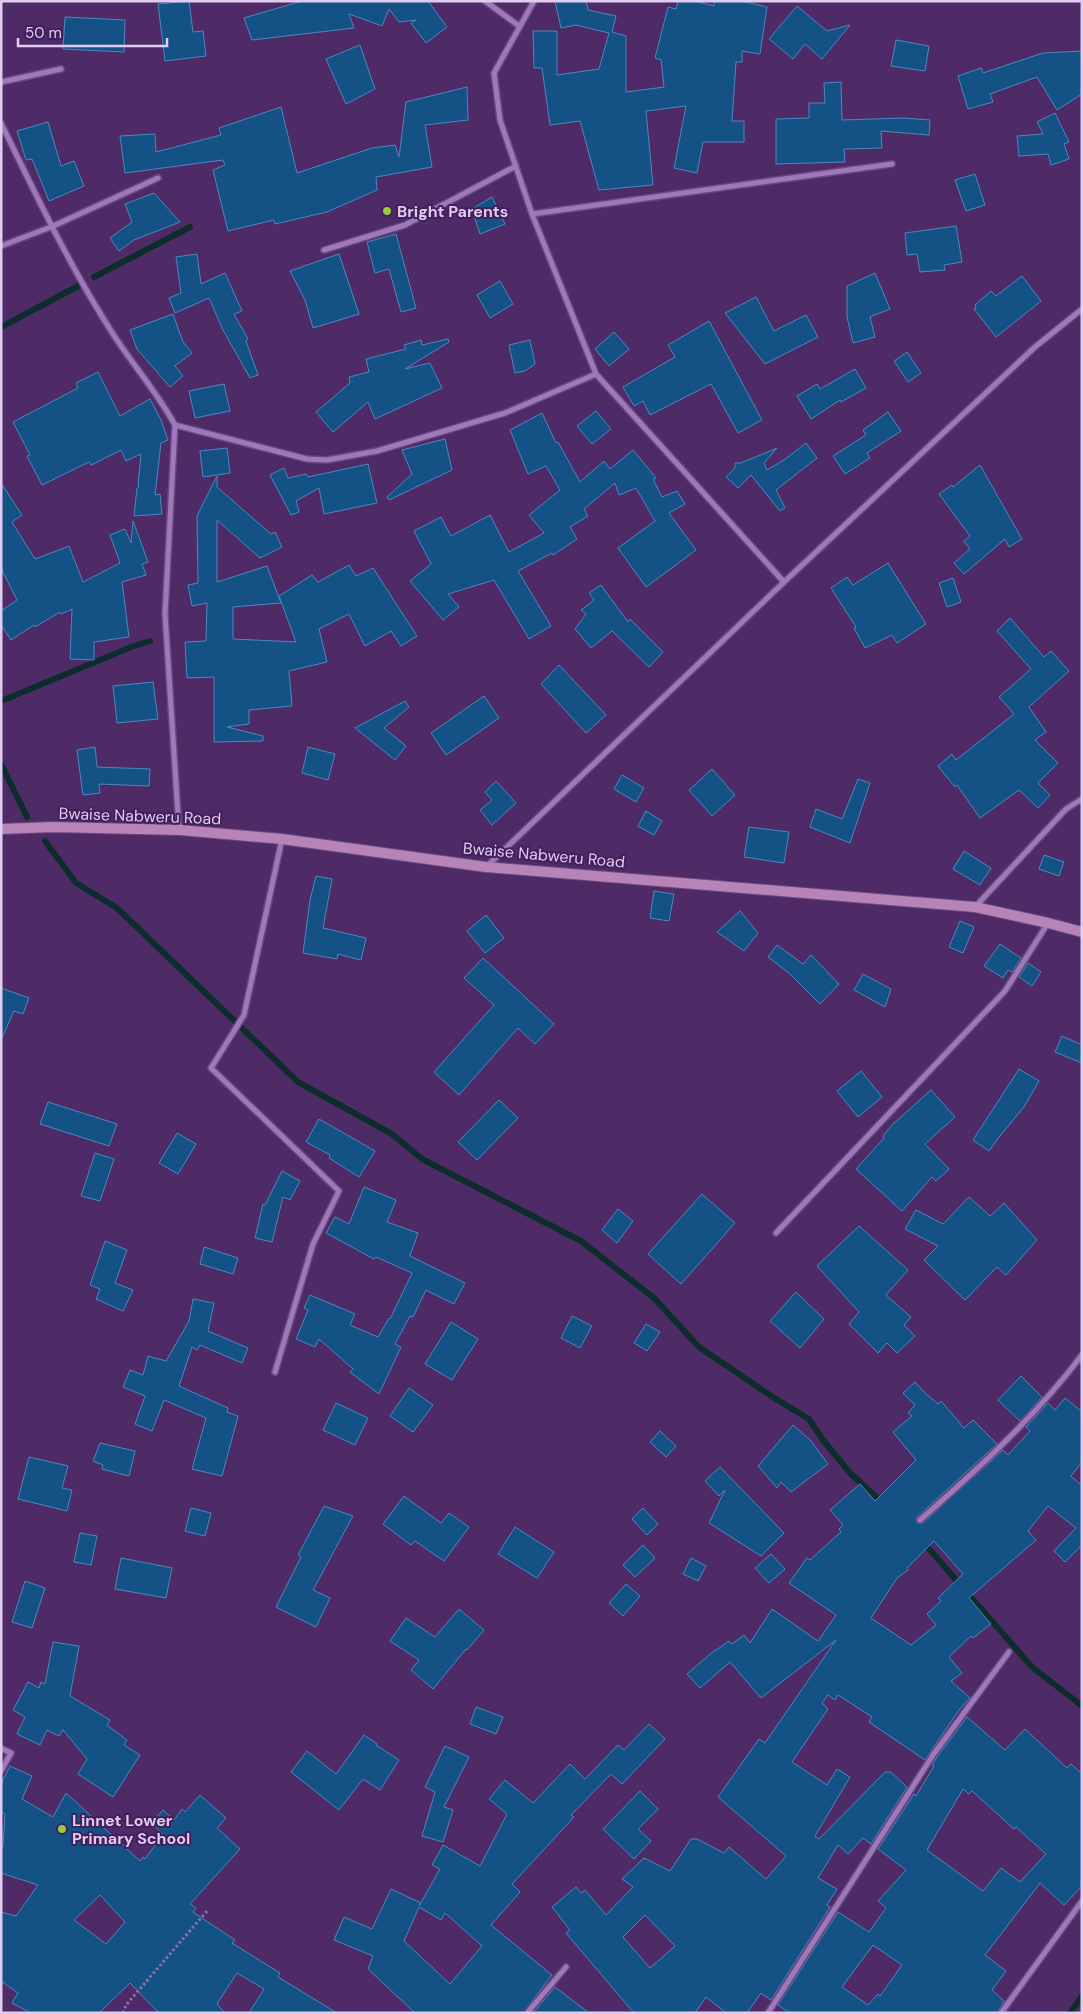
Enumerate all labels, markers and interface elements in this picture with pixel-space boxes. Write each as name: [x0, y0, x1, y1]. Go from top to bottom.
scale bar: [18, 15, 166, 47]
text: 50 m: [25, 23, 62, 43]
place label: Bright Parents: [397, 201, 508, 222]
marker: Bright Parents: [381, 205, 393, 217]
street label: Bwaise Nabweru Road: [58, 803, 222, 829]
street label: Bwaise Nabweru Road: [462, 837, 626, 873]
place label: Linnet Lower Primary School: [72, 1810, 190, 1849]
marker: Linnet Lower Primary School: [56, 1823, 68, 1835]

